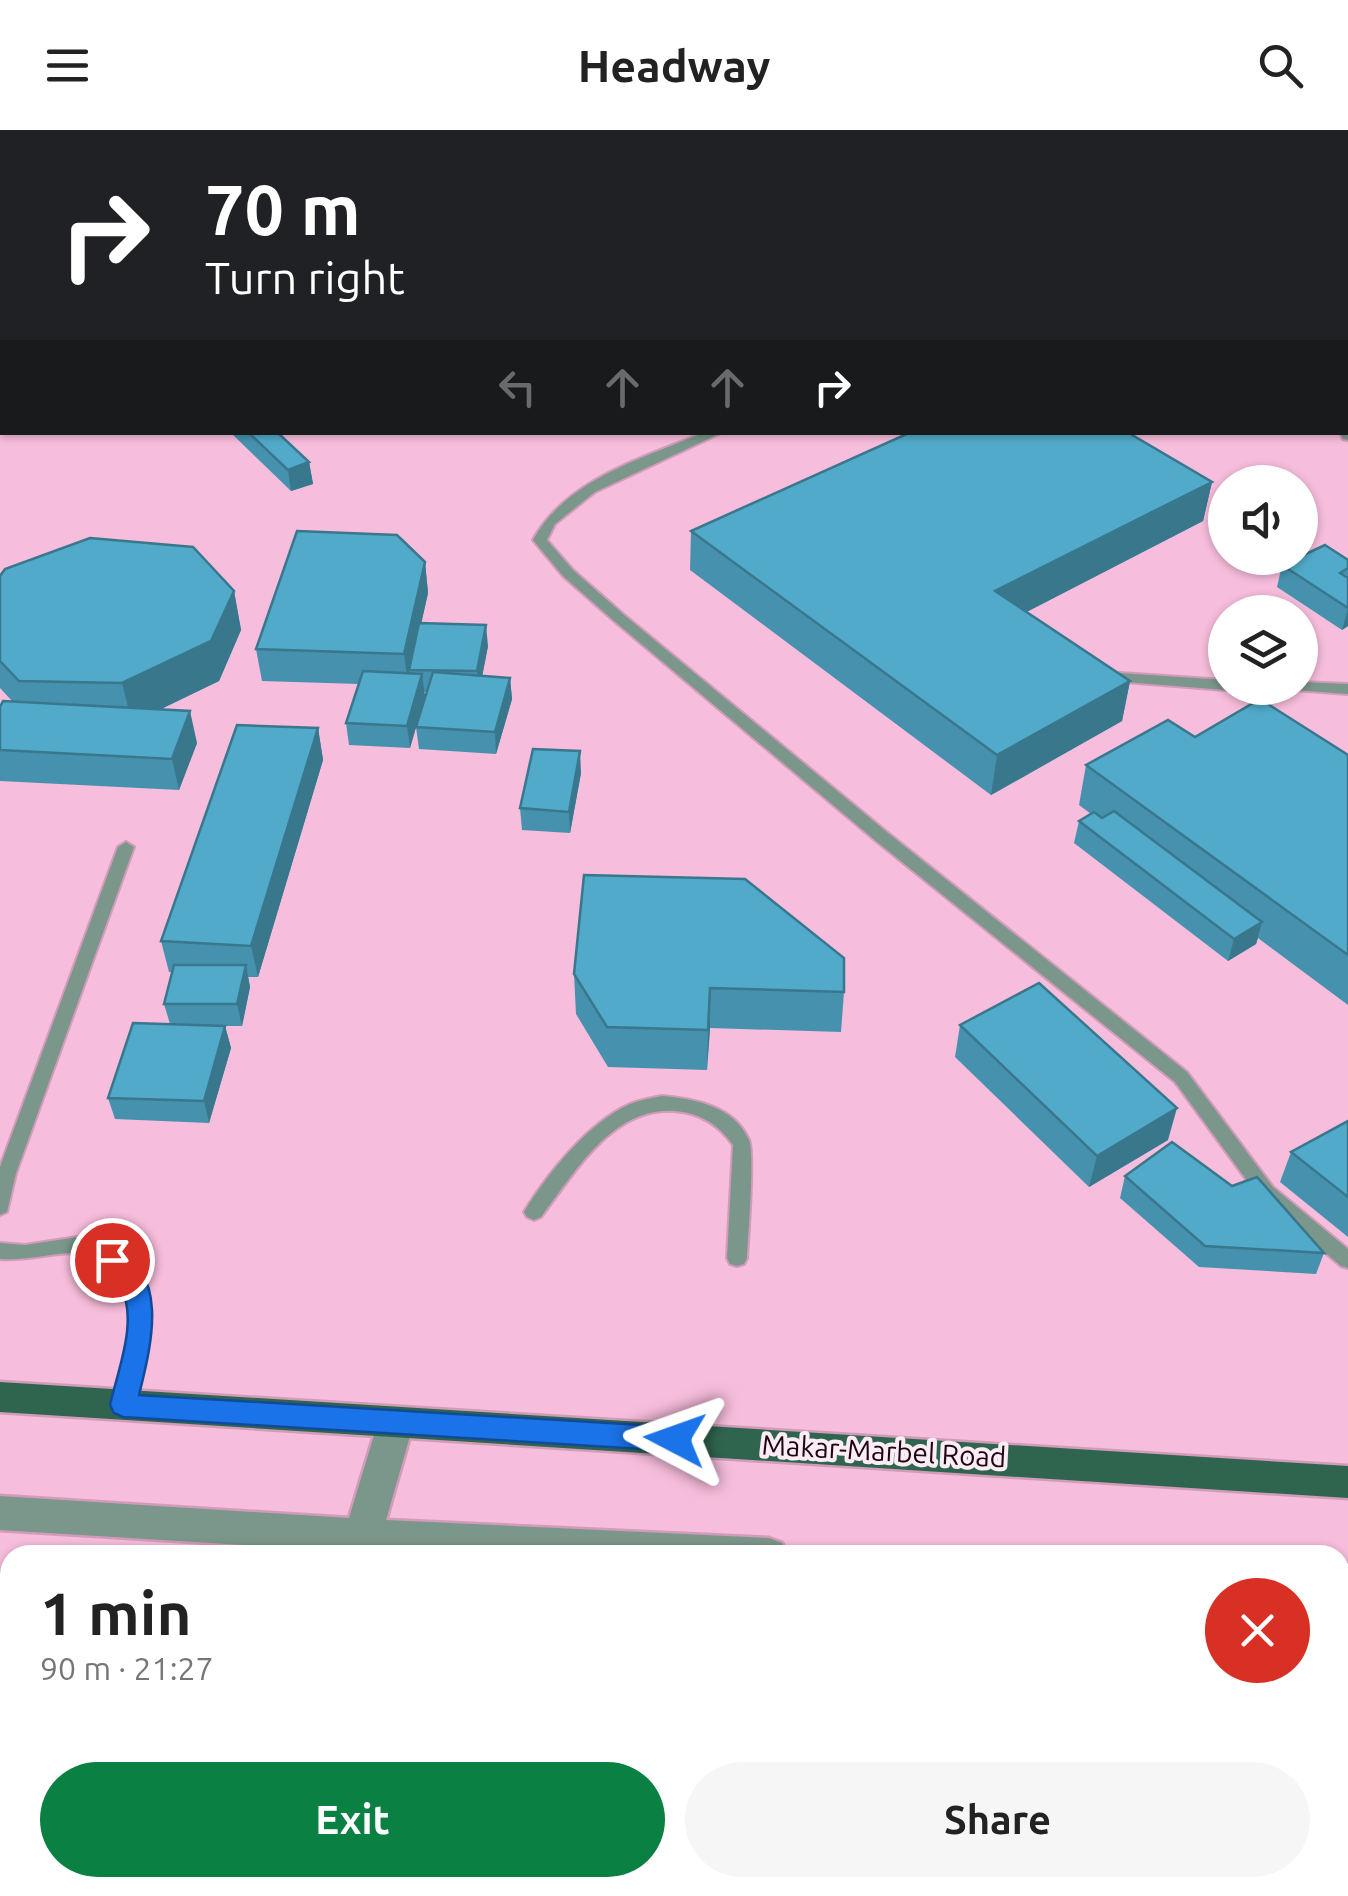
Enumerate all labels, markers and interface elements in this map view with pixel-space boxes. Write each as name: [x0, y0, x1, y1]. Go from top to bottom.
icon: menu: [40, 38, 95, 93]
icon: search: [1253, 38, 1308, 93]
text: Headway: [578, 40, 770, 91]
icon: right: [40, 170, 170, 300]
text: 70 m: [205, 170, 361, 248]
text: Turn right: [205, 252, 405, 303]
icon: left: [490, 360, 545, 415]
icon: ahead: [595, 360, 650, 415]
icon: ahead: [700, 360, 755, 415]
icon: right: [805, 360, 860, 415]
map controls: [1208, 465, 1318, 705]
button: sound: [1208, 465, 1318, 575]
button: layers: [1208, 595, 1318, 705]
pin: [70, 1218, 155, 1303]
icon: arrive: [85, 1233, 140, 1288]
position arrow: [623, 1387, 727, 1491]
street label: Makar-Marbel Road: [761, 1429, 1007, 1472]
button: close: [1205, 1578, 1310, 1683]
text: 1 min: [40, 1579, 192, 1646]
text: 90 m · 21:27: [40, 1650, 214, 1686]
button: Exit: [40, 1762, 665, 1877]
button: Share: [685, 1762, 1310, 1877]

